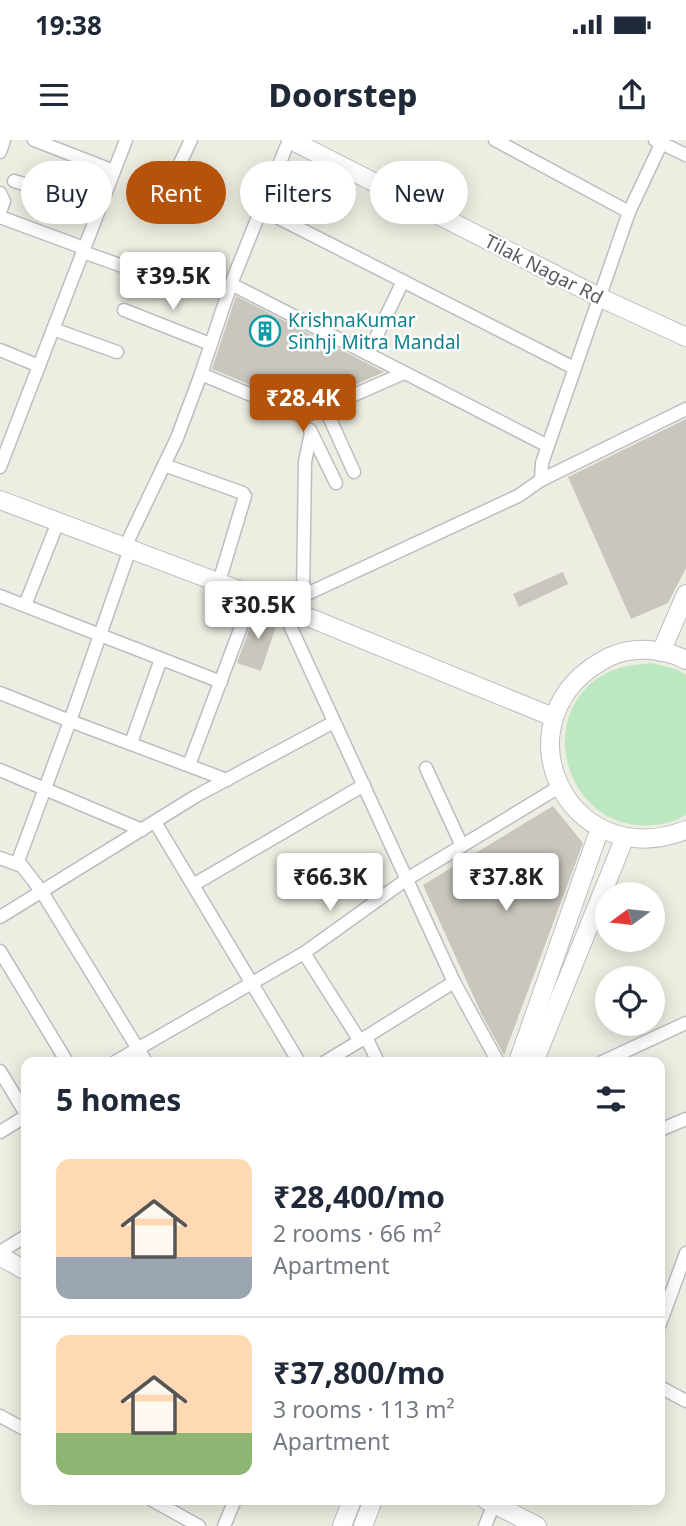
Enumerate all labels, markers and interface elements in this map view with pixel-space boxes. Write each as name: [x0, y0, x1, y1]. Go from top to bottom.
text: 19:38: [35, 7, 102, 43]
text: Doorstep: [269, 73, 417, 116]
icon: menu: [35, 76, 73, 114]
icon: share: [613, 76, 651, 114]
chip: Buy: [21, 161, 112, 224]
chip: Rent: [126, 161, 226, 224]
chip: Filters: [240, 161, 356, 224]
chip: New: [370, 161, 468, 224]
street label: Tilak Nagar Rd: [480, 228, 608, 310]
pin: ₹39.5K: [116, 253, 230, 312]
text: ₹39.5K: [136, 259, 210, 291]
place label: KrishnaKumar Sinhji Mitra Mandal: [288, 307, 461, 355]
building icon: KrishnaKumar Sinhji Mitra Mandal: [248, 314, 282, 348]
pin: ₹28.4K: [246, 374, 360, 434]
text: ₹28.4K: [266, 381, 340, 413]
pin: ₹30.5K: [201, 582, 315, 641]
text: ₹30.5K: [221, 588, 295, 620]
pin: ₹66.3K: [273, 854, 387, 913]
pin: ₹37.8K: [449, 854, 563, 913]
text: ₹66.3K: [293, 860, 367, 892]
text: ₹37.8K: [469, 860, 543, 892]
north arrow: [595, 882, 665, 952]
map controls: [595, 882, 665, 1036]
button: locate: [595, 966, 665, 1036]
text: 5 homes: [56, 1079, 181, 1120]
icon: filters: [592, 1080, 630, 1118]
text: ₹28,400/mo: [273, 1176, 445, 1217]
icon: home: [112, 1187, 196, 1271]
text: 2 rooms · 66 m²: [273, 1217, 442, 1249]
text: Apartment: [273, 1249, 390, 1281]
text: ₹37,800/mo: [273, 1352, 445, 1393]
icon: home: [112, 1363, 196, 1447]
text: 3 rooms · 113 m²: [273, 1393, 455, 1425]
text: Apartment: [273, 1425, 390, 1457]

